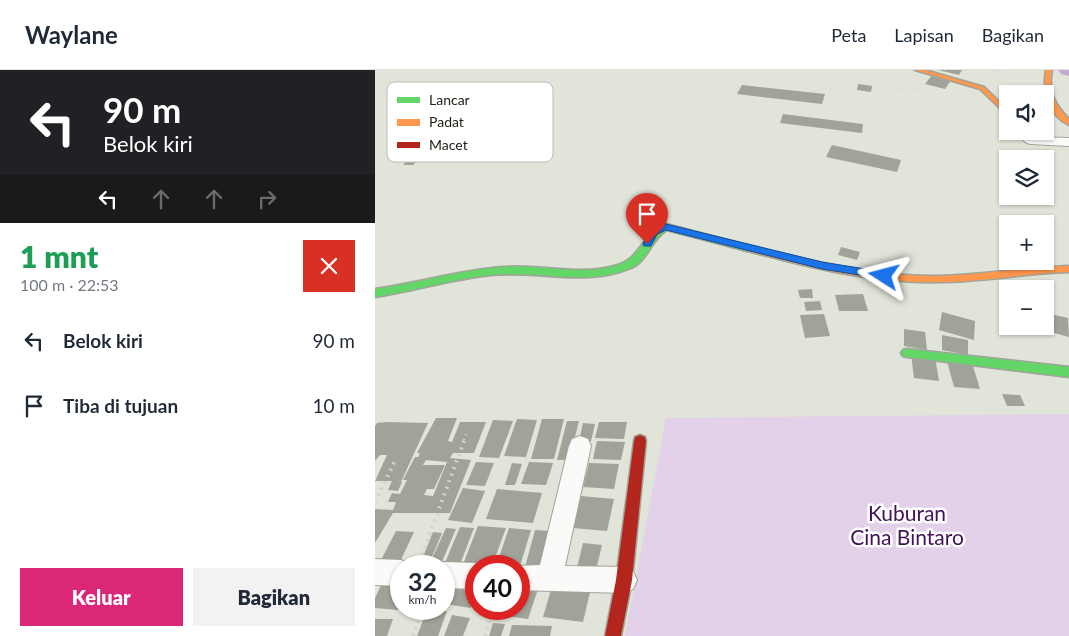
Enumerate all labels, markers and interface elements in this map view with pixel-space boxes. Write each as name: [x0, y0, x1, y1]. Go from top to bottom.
text: Waylane: [25, 20, 118, 49]
text: Peta: [831, 24, 866, 46]
text: Lapisan: [894, 24, 954, 46]
text: Bagikan: [982, 24, 1044, 46]
legend: [387, 82, 553, 162]
map controls: [999, 85, 1054, 335]
button: sound: [999, 85, 1054, 140]
text: 90 m: [103, 88, 181, 130]
icon: left: [20, 90, 85, 155]
text: Lancar: [429, 91, 470, 108]
text: Padat: [429, 113, 464, 130]
text: Belok kiri: [103, 130, 193, 157]
text: Macet: [429, 136, 468, 153]
button: layers: [999, 150, 1054, 205]
icon: left: [94, 185, 122, 213]
icon: ahead: [147, 185, 175, 213]
icon: ahead: [200, 185, 228, 213]
icon: right: [253, 185, 281, 213]
pin: [626, 193, 668, 244]
icon: arrive: [633, 200, 661, 228]
button: +: [999, 215, 1054, 270]
text: 1 mnt: [20, 238, 98, 274]
button: close: [303, 240, 355, 292]
position arrow: [857, 249, 909, 301]
text: 100 m · 22:53: [20, 275, 119, 294]
button: −: [999, 280, 1054, 335]
icon: left: [20, 327, 48, 355]
text: Belok kiri: [63, 329, 143, 352]
text: 90 m: [312, 329, 355, 352]
icon: arrive: [20, 392, 48, 420]
text: Tiba di tujuan: [63, 394, 178, 417]
text: 10 m: [312, 394, 355, 417]
park label: Kuburan Cina Bintaro: [850, 500, 964, 549]
speed limit sign: 40: [465, 555, 530, 620]
text: 32: [408, 566, 437, 596]
button: Keluar: [20, 568, 183, 626]
button: Bagikan: [193, 568, 355, 626]
text: km/h: [408, 592, 437, 607]

